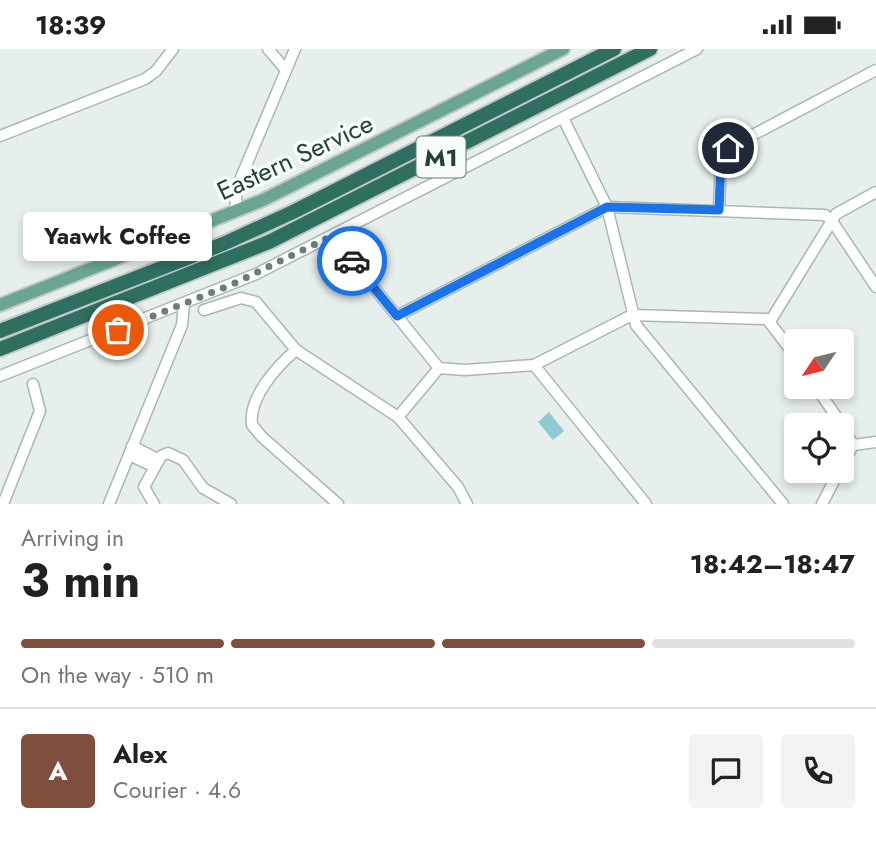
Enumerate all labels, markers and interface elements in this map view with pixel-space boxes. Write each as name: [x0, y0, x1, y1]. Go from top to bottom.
text: 18:39: [35, 6, 106, 44]
street label: Eastern Service: [211, 104, 379, 210]
pin: [698, 118, 758, 178]
icon: home: [709, 129, 747, 167]
road number: M1: [416, 137, 466, 177]
callout: Yaawk Coffee: [24, 211, 212, 260]
text: Yaawk Coffee: [44, 219, 191, 253]
courier: [317, 226, 387, 296]
icon: car: [333, 242, 371, 280]
pin: [88, 300, 148, 360]
icon: bag: [99, 311, 137, 349]
north arrow: [784, 329, 854, 399]
map controls: [784, 329, 854, 483]
button: locate: [784, 413, 854, 483]
text: Arriving in: [21, 521, 124, 555]
text: 18:42–18:47: [690, 545, 855, 583]
text: 3 min: [21, 548, 140, 614]
text: On the way · 510 m: [21, 658, 214, 692]
button: chat: [689, 734, 763, 808]
button: phone: [781, 734, 855, 808]
text: Alex: [113, 735, 167, 773]
text: A: [48, 752, 68, 790]
text: Courier · 4.6: [113, 773, 241, 807]

